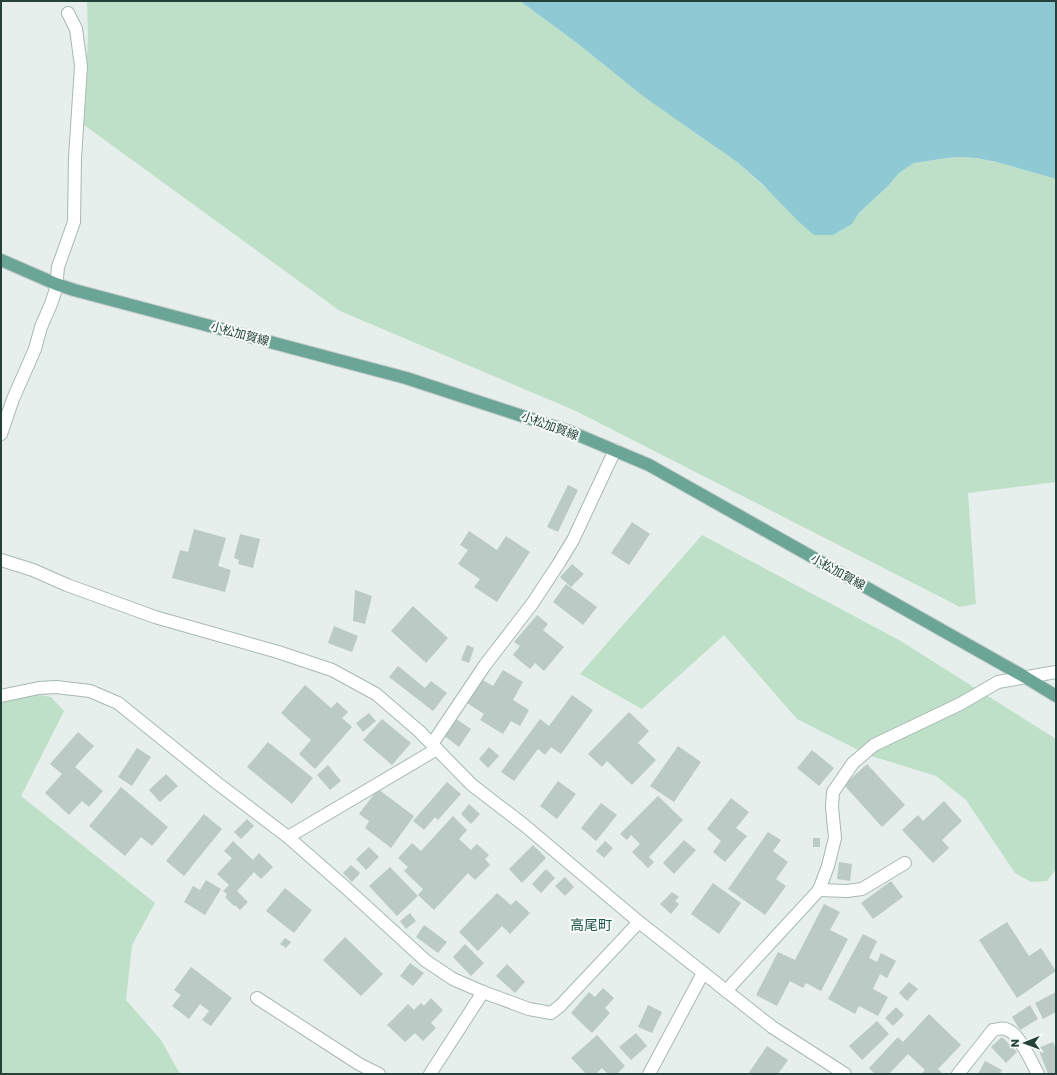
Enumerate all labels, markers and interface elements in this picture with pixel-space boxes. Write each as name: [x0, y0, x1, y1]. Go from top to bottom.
street label: 小松加賀線: [209, 318, 271, 349]
street label: 小松加賀線: [519, 407, 581, 444]
street label: 小松加賀線: [808, 550, 869, 594]
district label: 高尾町: [570, 915, 612, 935]
north arrow: [1005, 1023, 1045, 1063]
text: N: [1007, 1039, 1023, 1047]

